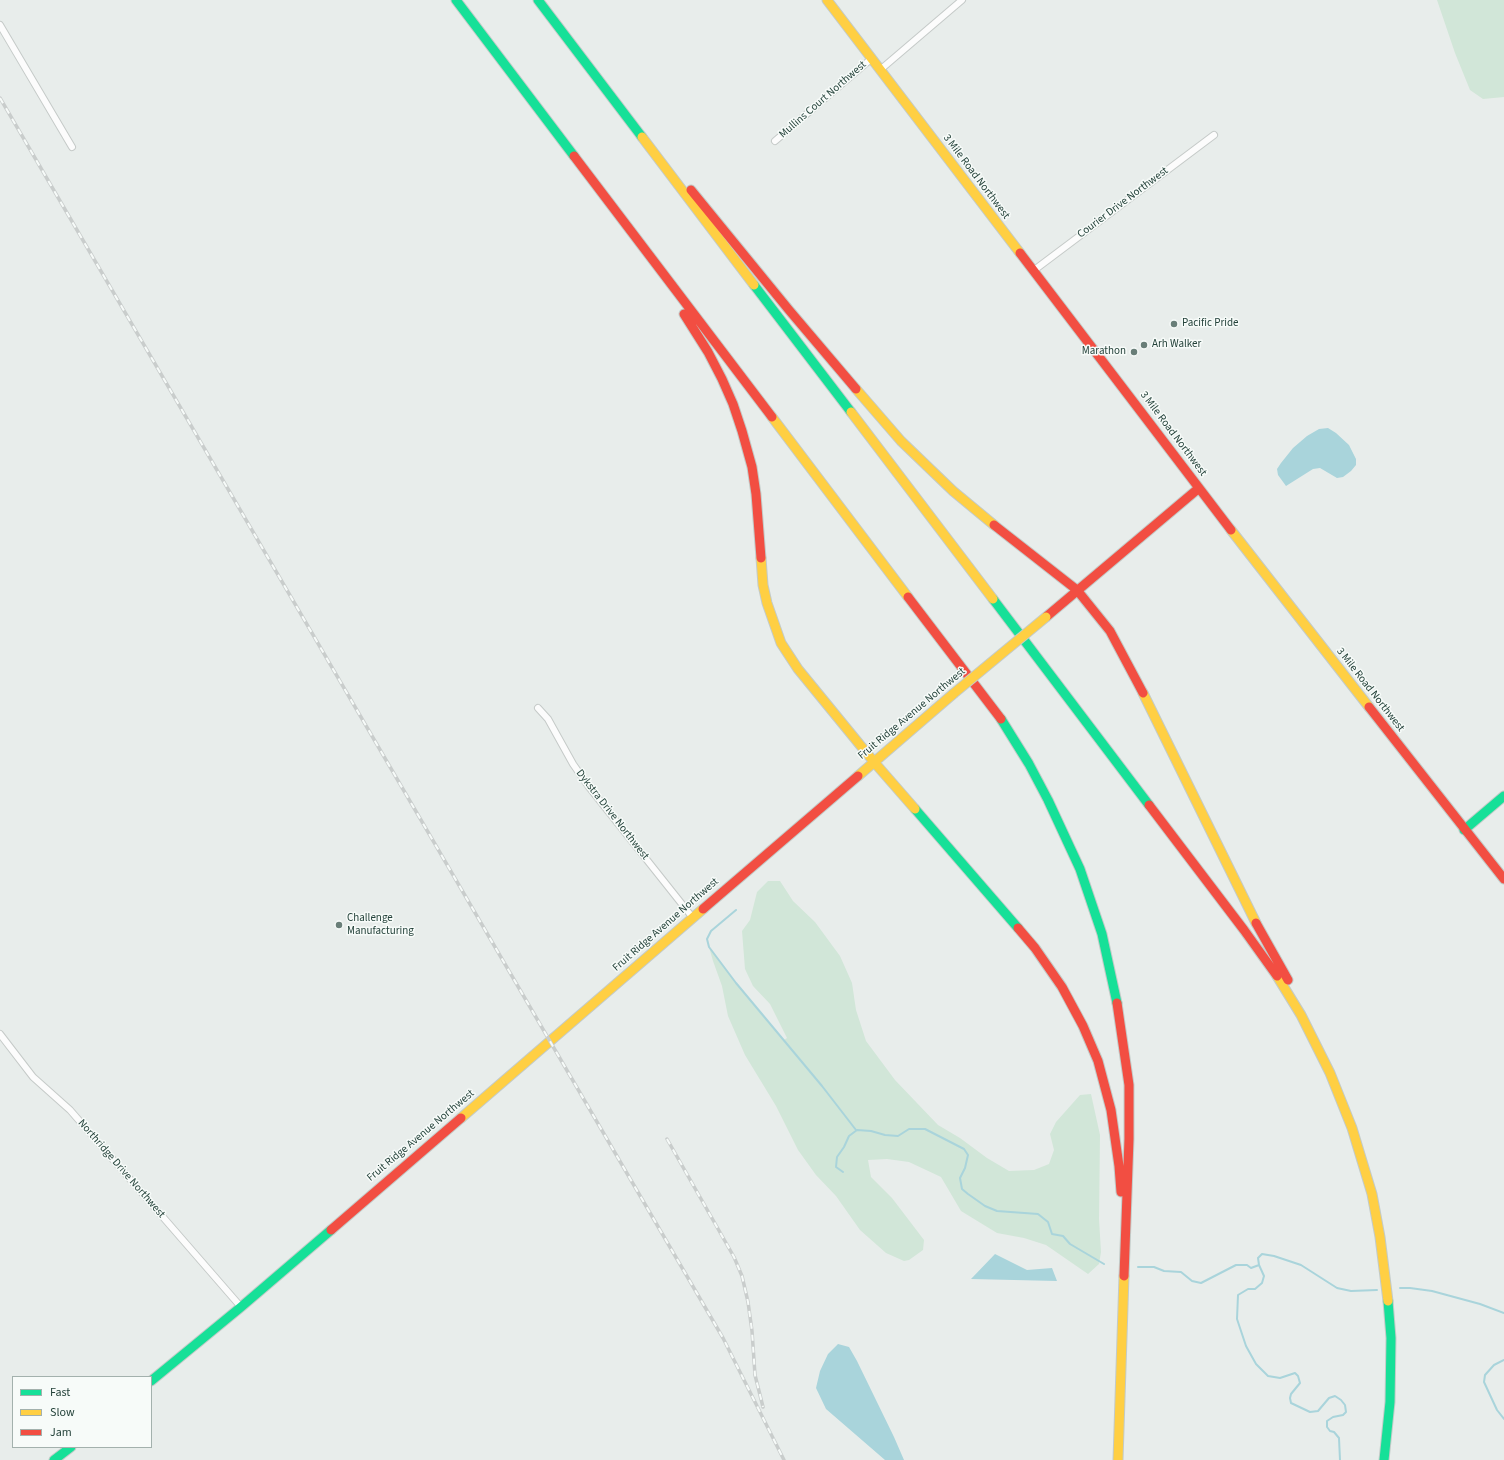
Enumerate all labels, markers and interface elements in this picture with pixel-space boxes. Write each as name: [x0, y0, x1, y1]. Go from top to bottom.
street label: Mullins Court Northwest: [777, 59, 869, 141]
street label: 3 Mile Road Northwest: [940, 132, 1012, 222]
street label: Courier Drive Northwest: [1075, 165, 1171, 241]
place label: Pacific Pride: [1182, 317, 1238, 331]
marker: Pacific Pride: [1169, 319, 1179, 329]
place label: Arh Walker: [1152, 338, 1201, 352]
marker: Arh Walker: [1139, 340, 1149, 350]
place label: Marathon: [1082, 345, 1126, 359]
marker: Marathon: [1129, 347, 1139, 357]
street label: 3 Mile Road Northwest: [1137, 389, 1209, 479]
street label: 3 Mile Road Northwest: [1333, 645, 1407, 735]
street label: Fruit Ridge Avenue Northwest: [856, 665, 968, 763]
street label: Dykstra Drive Northwest: [573, 767, 651, 863]
street label: Fruit Ridge Avenue Northwest: [610, 875, 722, 975]
place label: Challenge Manufacturing: [347, 912, 414, 938]
marker: Challenge Manufacturing: [334, 920, 344, 930]
street label: Fruit Ridge Avenue Northwest: [365, 1087, 477, 1185]
street label: Northridge Drive Northwest: [75, 1117, 167, 1221]
legend: [12, 1376, 152, 1448]
text: Fast: [50, 1384, 70, 1401]
text: Slow: [50, 1404, 75, 1421]
text: Jam: [50, 1424, 72, 1441]

